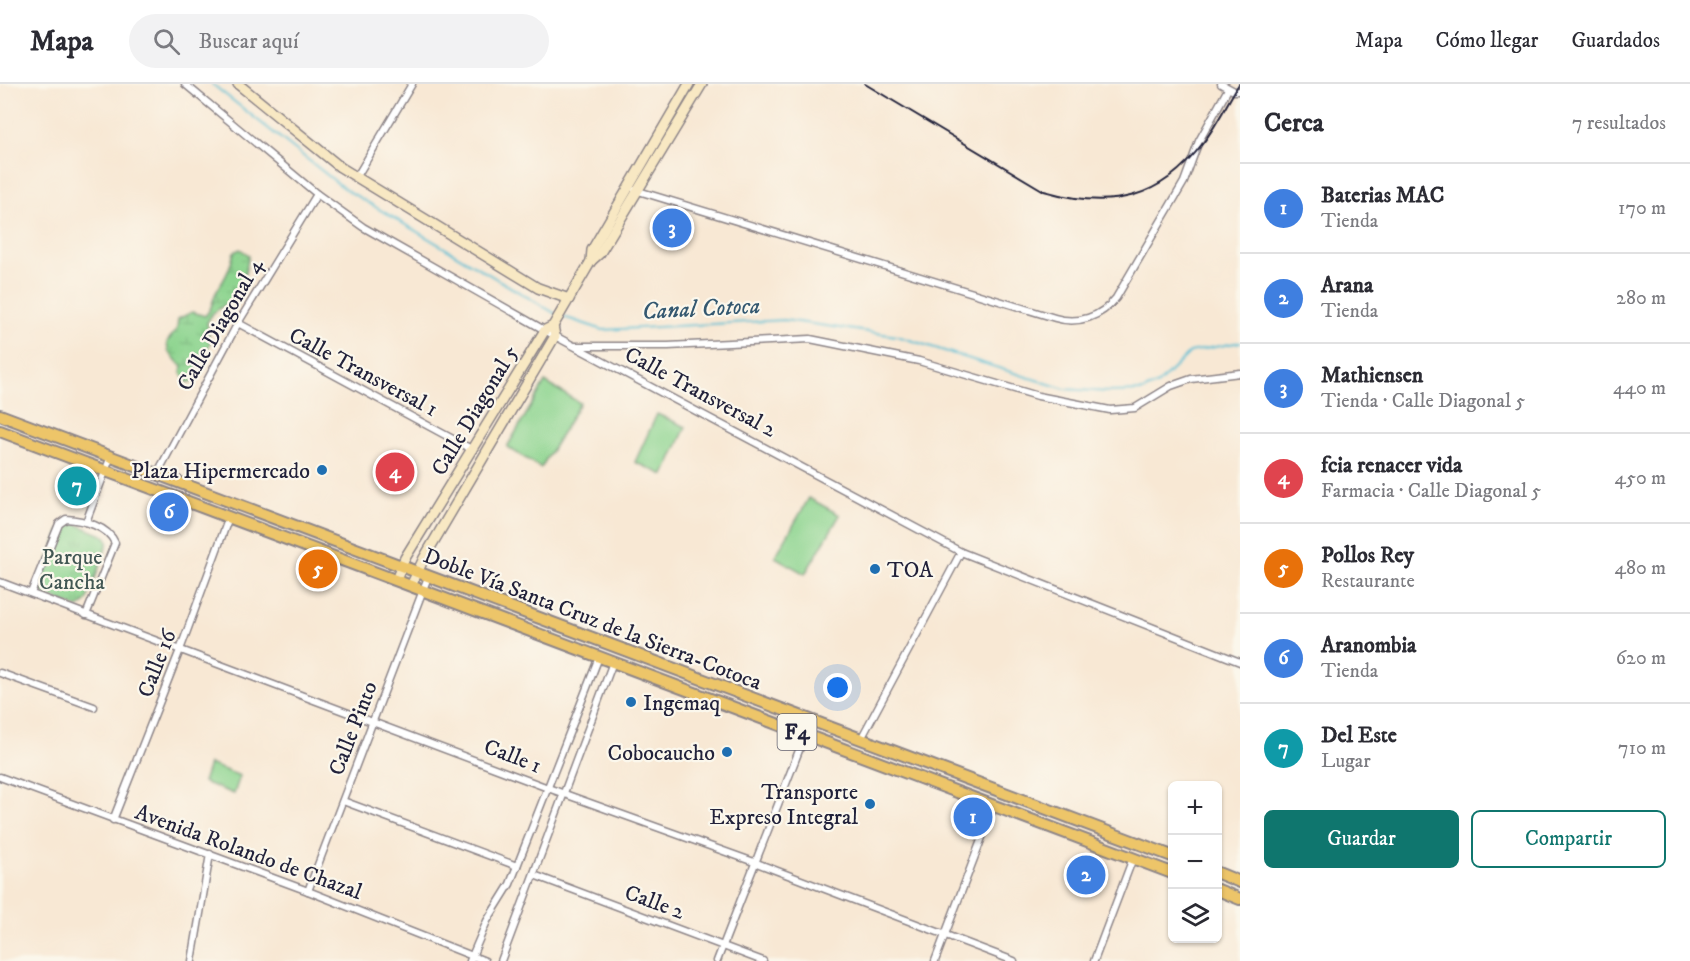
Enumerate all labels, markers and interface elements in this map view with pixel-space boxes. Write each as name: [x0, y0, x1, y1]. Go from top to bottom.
search box: [129, 14, 549, 68]
text: Mapa: [30, 24, 93, 59]
icon: search: [150, 25, 183, 58]
text: Buscar aquí: [198, 28, 299, 55]
text: Mapa: [1355, 28, 1403, 54]
text: Cómo llegar: [1436, 28, 1538, 54]
text: Guardados: [1571, 28, 1660, 54]
text: Cerca: [1264, 107, 1324, 140]
text: 7 resultados: [1572, 111, 1666, 136]
text: Baterias MAC: [1321, 182, 1444, 209]
text: 1: [1280, 196, 1287, 221]
text: 170 m: [1618, 196, 1666, 221]
pin: 3: [652, 206, 692, 250]
text: Tienda: [1321, 209, 1378, 234]
street label: Calle Diagonal 4: [171, 253, 270, 396]
text: Arana: [1321, 272, 1373, 299]
text: 2: [1279, 286, 1288, 311]
text: 280 m: [1616, 286, 1666, 311]
water label: Canal Cotoca: [641, 291, 761, 327]
text: Tienda: [1321, 299, 1378, 324]
street label: Calle Transversal 1: [284, 322, 442, 423]
street label: Calle Diagonal 5: [426, 341, 525, 481]
street label: Calle Transversal 2: [620, 341, 781, 444]
text: Mathiensen: [1321, 362, 1423, 389]
text: 3: [1280, 376, 1287, 401]
text: 440 m: [1613, 376, 1666, 401]
text: Tienda · Calle Diagonal 5: [1321, 389, 1525, 414]
pin: 4: [376, 450, 414, 494]
text: fcia renacer vida: [1321, 452, 1462, 479]
place label: Plaza Hipermercado: [131, 458, 310, 485]
marker: Plaza Hipermercado: [315, 463, 329, 477]
pin: 7: [58, 464, 97, 508]
text: 4: [1278, 466, 1289, 491]
text: 450 m: [1615, 466, 1666, 491]
text: Farmacia · Calle Diagonal 5: [1321, 479, 1541, 504]
pin: 6: [150, 490, 188, 534]
street label: Doble Vía Santa Cruz de la Sierra-Cotoca: [420, 542, 766, 697]
text: Pollos Rey: [1321, 542, 1414, 569]
park label: Parque Cancha: [39, 544, 106, 596]
pin: 5: [298, 546, 338, 592]
text: 5: [1279, 556, 1288, 581]
text: 480 m: [1614, 556, 1666, 581]
place label: TOA: [887, 557, 934, 584]
marker: TOA: [868, 562, 882, 576]
text: Restaurante: [1321, 569, 1415, 594]
street label: Calle 16: [132, 624, 183, 701]
text: Aranombia: [1321, 632, 1416, 659]
text: 6: [1278, 646, 1289, 671]
text: 620 m: [1616, 646, 1666, 671]
text: Tienda: [1321, 659, 1378, 684]
your location: [823, 673, 852, 702]
street label: Calle Pinto: [323, 678, 384, 779]
place label: Ingemaq: [643, 690, 721, 717]
marker: Ingemaq: [624, 695, 638, 709]
road number: F4: [778, 714, 816, 750]
text: Del Este: [1321, 722, 1397, 749]
street label: Calle 1: [480, 733, 545, 780]
text: 7: [1278, 736, 1289, 761]
text: 710 m: [1618, 736, 1666, 761]
place label: Cobocaucho: [608, 740, 715, 767]
marker: Cobocaucho: [720, 745, 734, 759]
text: Lugar: [1321, 749, 1371, 774]
place label: Transporte Expreso Integral: [709, 779, 858, 831]
map controls: [1168, 781, 1222, 943]
button: +: [1168, 781, 1222, 835]
pin: 1: [954, 794, 992, 840]
marker: Transporte Expreso Integral: [863, 797, 877, 811]
street label: Avenida Rolando de Chazal: [131, 799, 366, 906]
button: Guardar: [1264, 810, 1459, 868]
button: Compartir: [1471, 810, 1666, 868]
button: −: [1168, 835, 1222, 889]
pin: 2: [1066, 852, 1106, 898]
street label: Calle 2: [621, 879, 688, 926]
button: layers: [1168, 889, 1222, 943]

